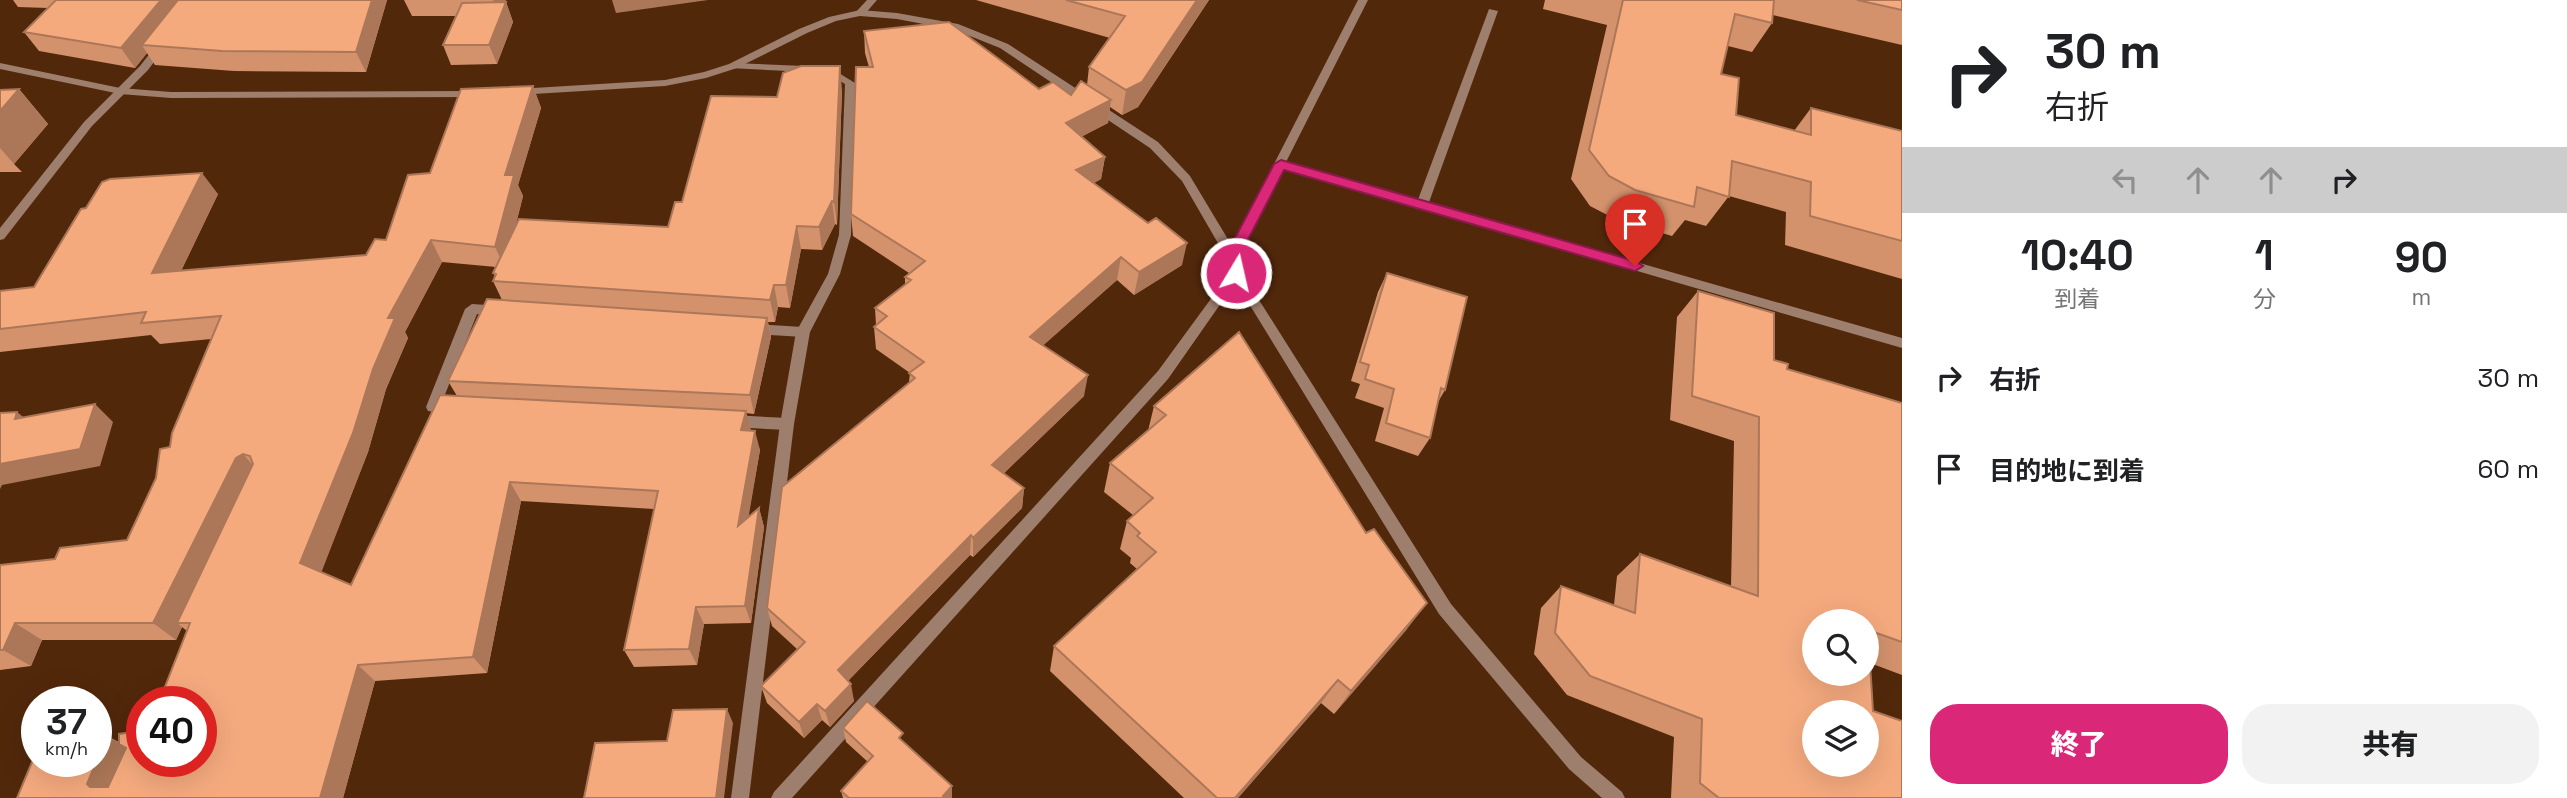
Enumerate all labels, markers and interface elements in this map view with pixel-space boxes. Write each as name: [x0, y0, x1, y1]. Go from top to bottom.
text: 30 m: [2045, 20, 2161, 82]
icon: right: [1930, 28, 2021, 119]
text: 右折: [2045, 87, 2109, 127]
icon: left: [2106, 161, 2144, 199]
icon: ahead: [2179, 161, 2217, 199]
icon: ahead: [2252, 161, 2290, 199]
icon: right: [2325, 161, 2363, 199]
pin: [1605, 194, 1665, 266]
icon: arrive: [1616, 205, 1654, 243]
text: 10:40: [2021, 229, 2134, 282]
text: 1: [2255, 229, 2274, 282]
text: 90: [2395, 231, 2448, 284]
position arrow: [1199, 236, 1273, 310]
text: m: [2411, 282, 2431, 312]
text: 到着: [2054, 284, 2100, 314]
text: 分: [2253, 284, 2276, 314]
icon: right: [1930, 359, 1968, 397]
text: 30 m: [2478, 361, 2539, 395]
text: 右折: [1989, 363, 2041, 397]
icon: arrive: [1930, 450, 1968, 488]
text: 60 m: [2477, 452, 2539, 486]
text: 目的地に到着: [1989, 454, 2145, 488]
map controls: [1802, 609, 1879, 777]
button: search: [1802, 609, 1879, 686]
speed limit sign: 40: [126, 686, 217, 777]
text: 37: [46, 700, 87, 744]
button: layers: [1802, 700, 1879, 777]
button: 終了: [1930, 704, 2228, 784]
button: 共有: [2242, 704, 2539, 784]
text: km/h: [45, 737, 88, 760]

